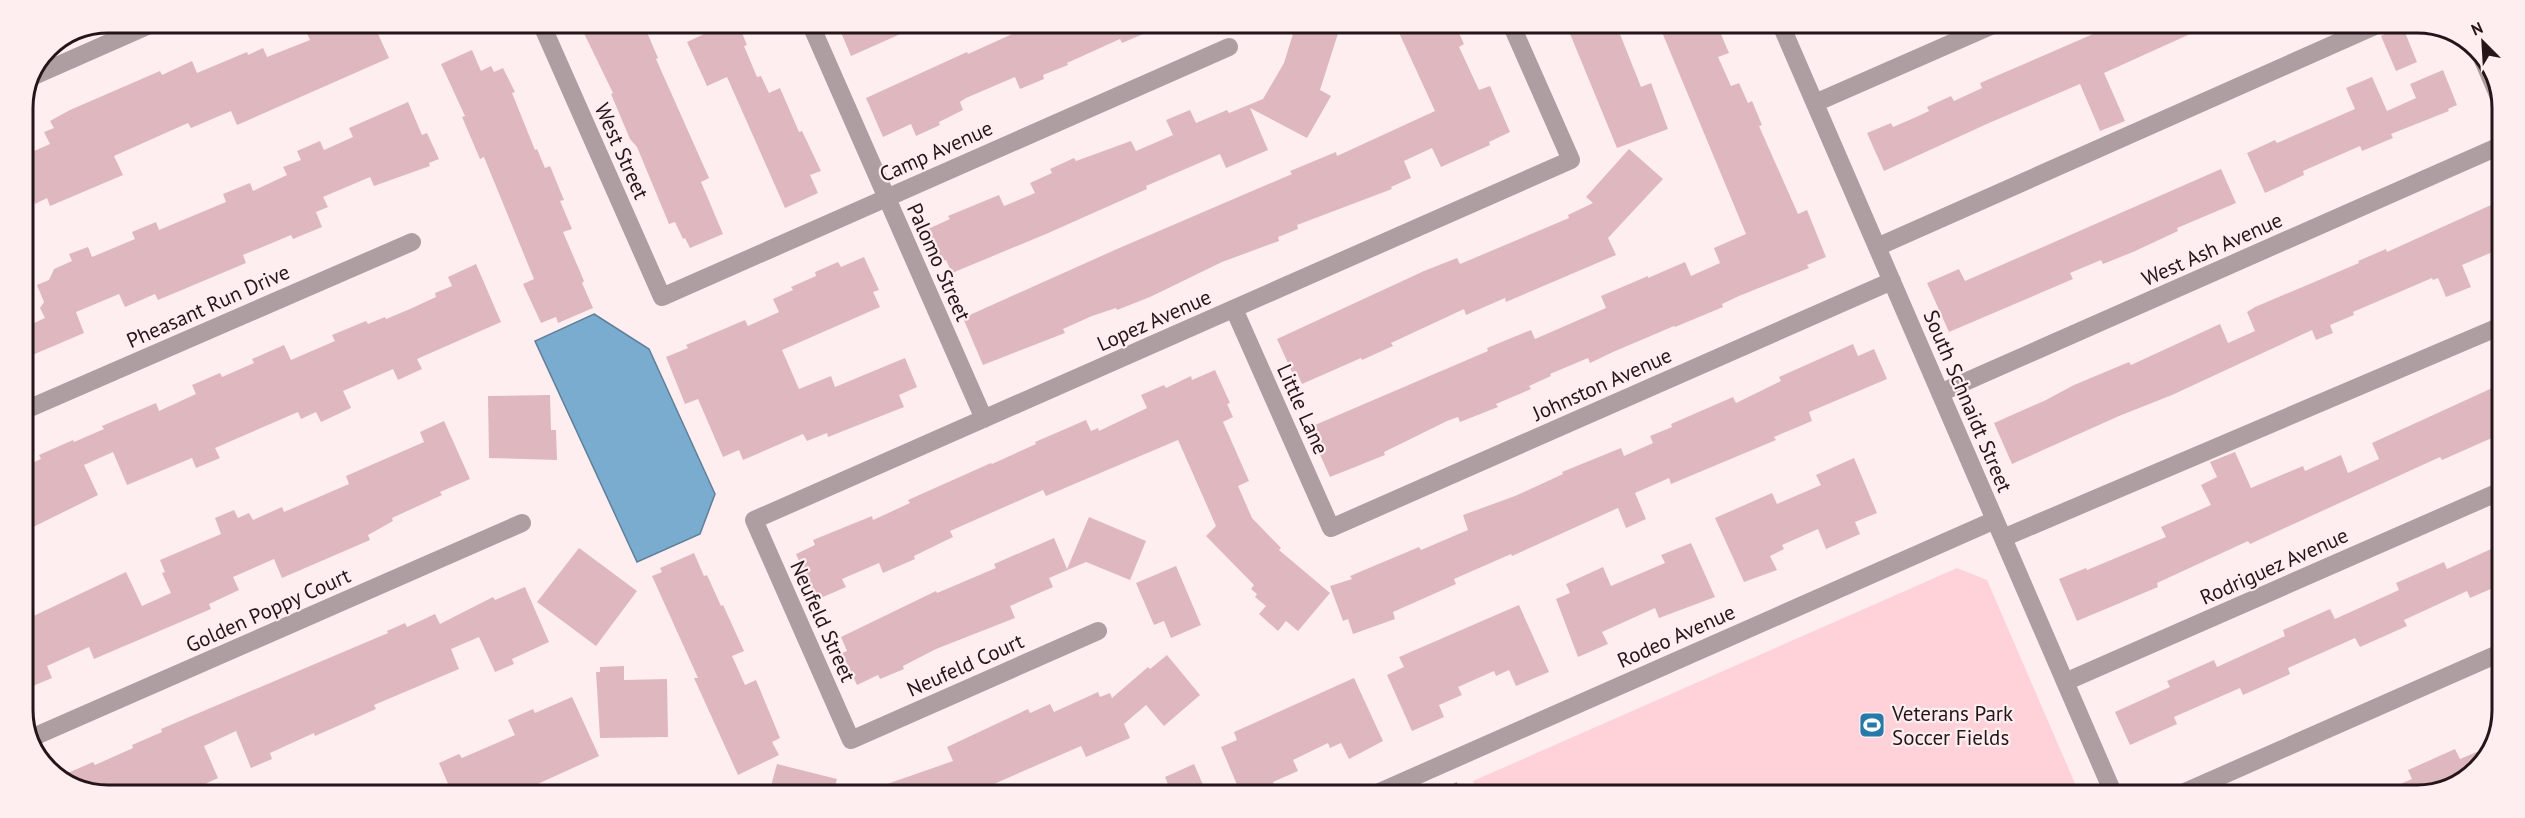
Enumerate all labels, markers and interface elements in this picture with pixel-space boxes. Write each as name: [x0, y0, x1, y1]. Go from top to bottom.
north arrow: [2453, 12, 2513, 72]
text: N: [2468, 17, 2486, 40]
street label: West Street: [589, 99, 655, 203]
street label: Camp Avenue: [875, 114, 997, 188]
street label: Palomo Street: [901, 199, 977, 325]
street label: West Ash Avenue: [2137, 206, 2287, 292]
street label: Pheasant Run Drive: [122, 258, 294, 354]
street label: Lopez Avenue: [1093, 283, 1215, 357]
street label: South Schnaidt Street: [1917, 306, 2019, 496]
street label: Johnston Avenue: [1527, 341, 1676, 427]
street label: Little Lane: [1271, 360, 1335, 458]
street label: Rodriguez Avenue: [2196, 521, 2352, 611]
street label: Neufeld Street: [784, 556, 862, 686]
street label: Golden Poppy Court: [181, 562, 355, 658]
street label: Rodeo Avenue: [1613, 598, 1739, 674]
street label: Neufeld Court: [902, 627, 1028, 703]
place label: Veterans Park Soccer Fields: [1891, 700, 2013, 751]
sports icon: Veterans Park Soccer Fields: [1857, 710, 1887, 740]

